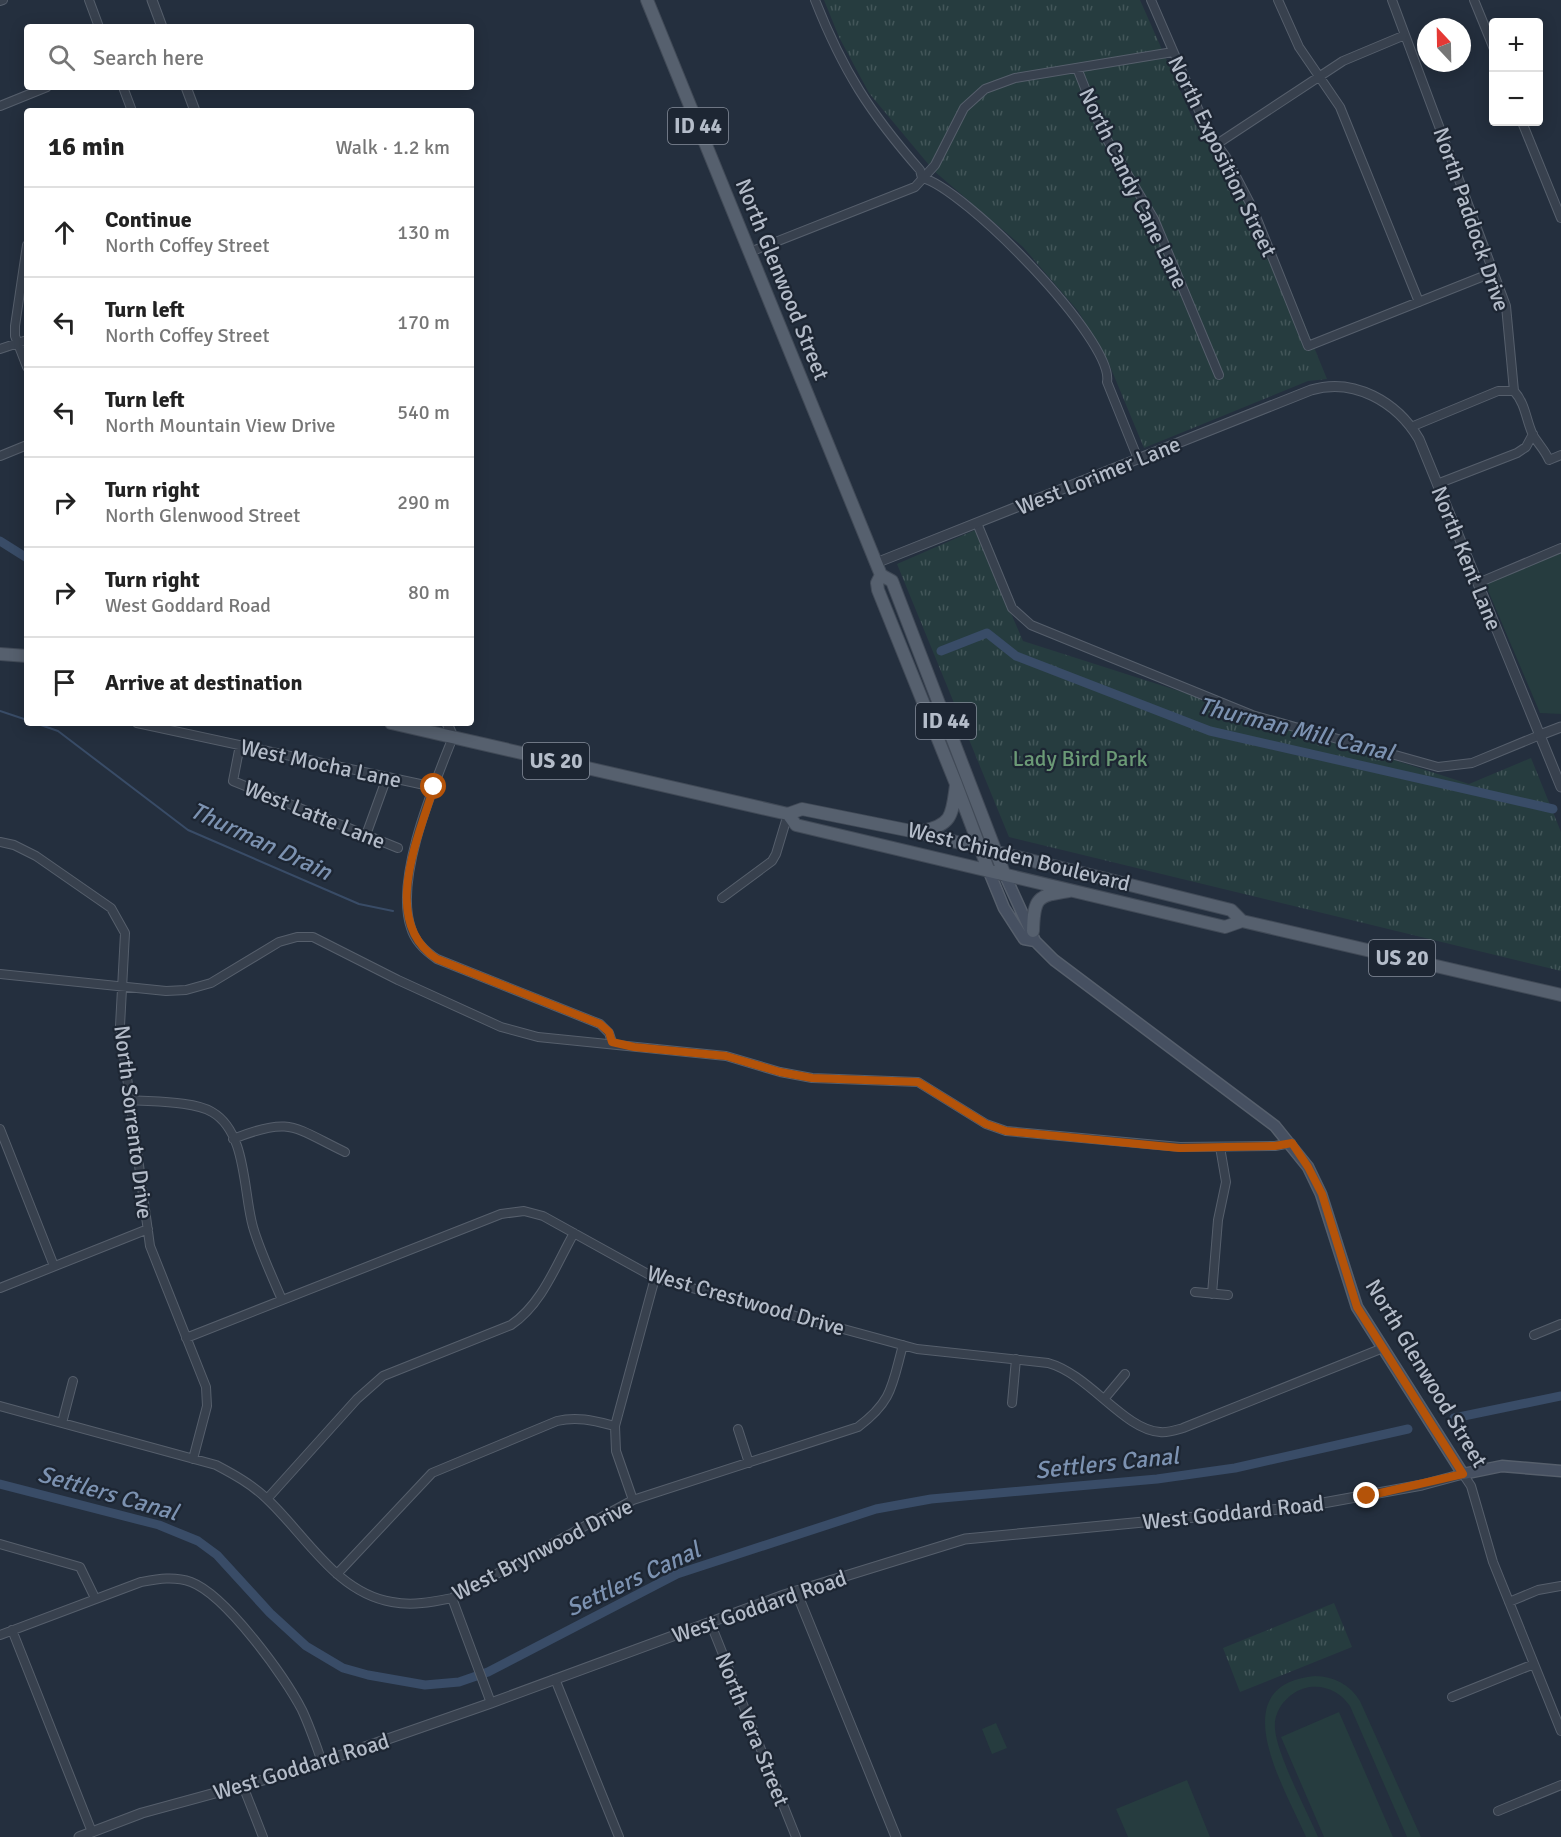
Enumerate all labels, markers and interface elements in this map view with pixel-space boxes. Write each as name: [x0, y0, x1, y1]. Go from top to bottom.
north arrow: [1417, 18, 1471, 72]
map controls: [1489, 18, 1543, 126]
button: +: [1489, 18, 1543, 72]
search box: [24, 24, 474, 90]
icon: search: [45, 41, 78, 74]
text: Search here: [93, 44, 204, 71]
street label: North Exposition Street: [1162, 51, 1283, 261]
button: −: [1489, 72, 1543, 126]
street label: North Candy Cane Lane: [1073, 83, 1194, 293]
road number: ID 44: [668, 108, 728, 144]
street label: North Paddock Drive: [1427, 124, 1516, 315]
text: 16 min: [48, 131, 125, 163]
text: Walk · 1.2 km: [336, 135, 450, 160]
street label: North Glenwood Street: [730, 175, 835, 384]
text: Continue: [105, 206, 192, 233]
icon: ahead: [48, 216, 81, 249]
text: 130 m: [397, 220, 450, 245]
text: North Coffey Street: [105, 233, 270, 258]
text: Turn left: [105, 296, 185, 323]
icon: left: [48, 306, 81, 339]
text: 170 m: [397, 310, 450, 335]
text: North Coffey Street: [105, 323, 270, 348]
text: Turn left: [105, 386, 185, 413]
icon: left: [48, 396, 81, 429]
text: 540 m: [397, 400, 450, 425]
text: North Mountain View Drive: [105, 413, 336, 438]
street label: West Lorimer Lane: [1012, 430, 1184, 521]
text: Turn right: [105, 476, 200, 503]
street label: North Kent Lane: [1425, 482, 1508, 634]
icon: right: [48, 486, 81, 519]
text: 290 m: [397, 490, 450, 515]
text: North Glenwood Street: [105, 503, 300, 528]
text: Turn right: [105, 566, 200, 593]
icon: right: [48, 576, 81, 609]
text: 80 m: [408, 580, 450, 605]
text: West Goddard Road: [105, 593, 271, 618]
icon: arrive: [48, 666, 81, 699]
text: Arrive at destination: [105, 669, 302, 696]
water label: Thurman Mill Canal: [1195, 690, 1399, 768]
road number: ID 44: [916, 703, 976, 739]
street label: West Mocha Lane: [238, 733, 404, 794]
road number: US 20: [523, 743, 589, 779]
park label: Lady Bird Park: [1012, 745, 1148, 772]
route start: [420, 773, 446, 799]
street label: West Latte Lane: [240, 774, 389, 855]
water label: Thurman Drain: [186, 795, 337, 887]
street label: West Chinden Boulevard: [905, 816, 1133, 897]
road number: US 20: [1369, 940, 1435, 976]
street label: North Sorrento Drive: [108, 1024, 159, 1220]
street label: West Crestwood Drive: [644, 1259, 848, 1342]
street label: North Glenwood Street: [1360, 1274, 1494, 1473]
water label: Settlers Canal: [1034, 1440, 1182, 1485]
water label: Settlers Canal: [34, 1459, 183, 1528]
route end: [1353, 1482, 1379, 1508]
street label: West Goddard Road: [1141, 1490, 1325, 1535]
street label: West Brynwood Drive: [448, 1492, 637, 1607]
water label: Settlers Canal: [561, 1534, 707, 1623]
street label: West Goddard Road: [668, 1564, 850, 1649]
street label: North Vera Street: [709, 1648, 796, 1810]
street label: West Goddard Road: [210, 1727, 392, 1806]

